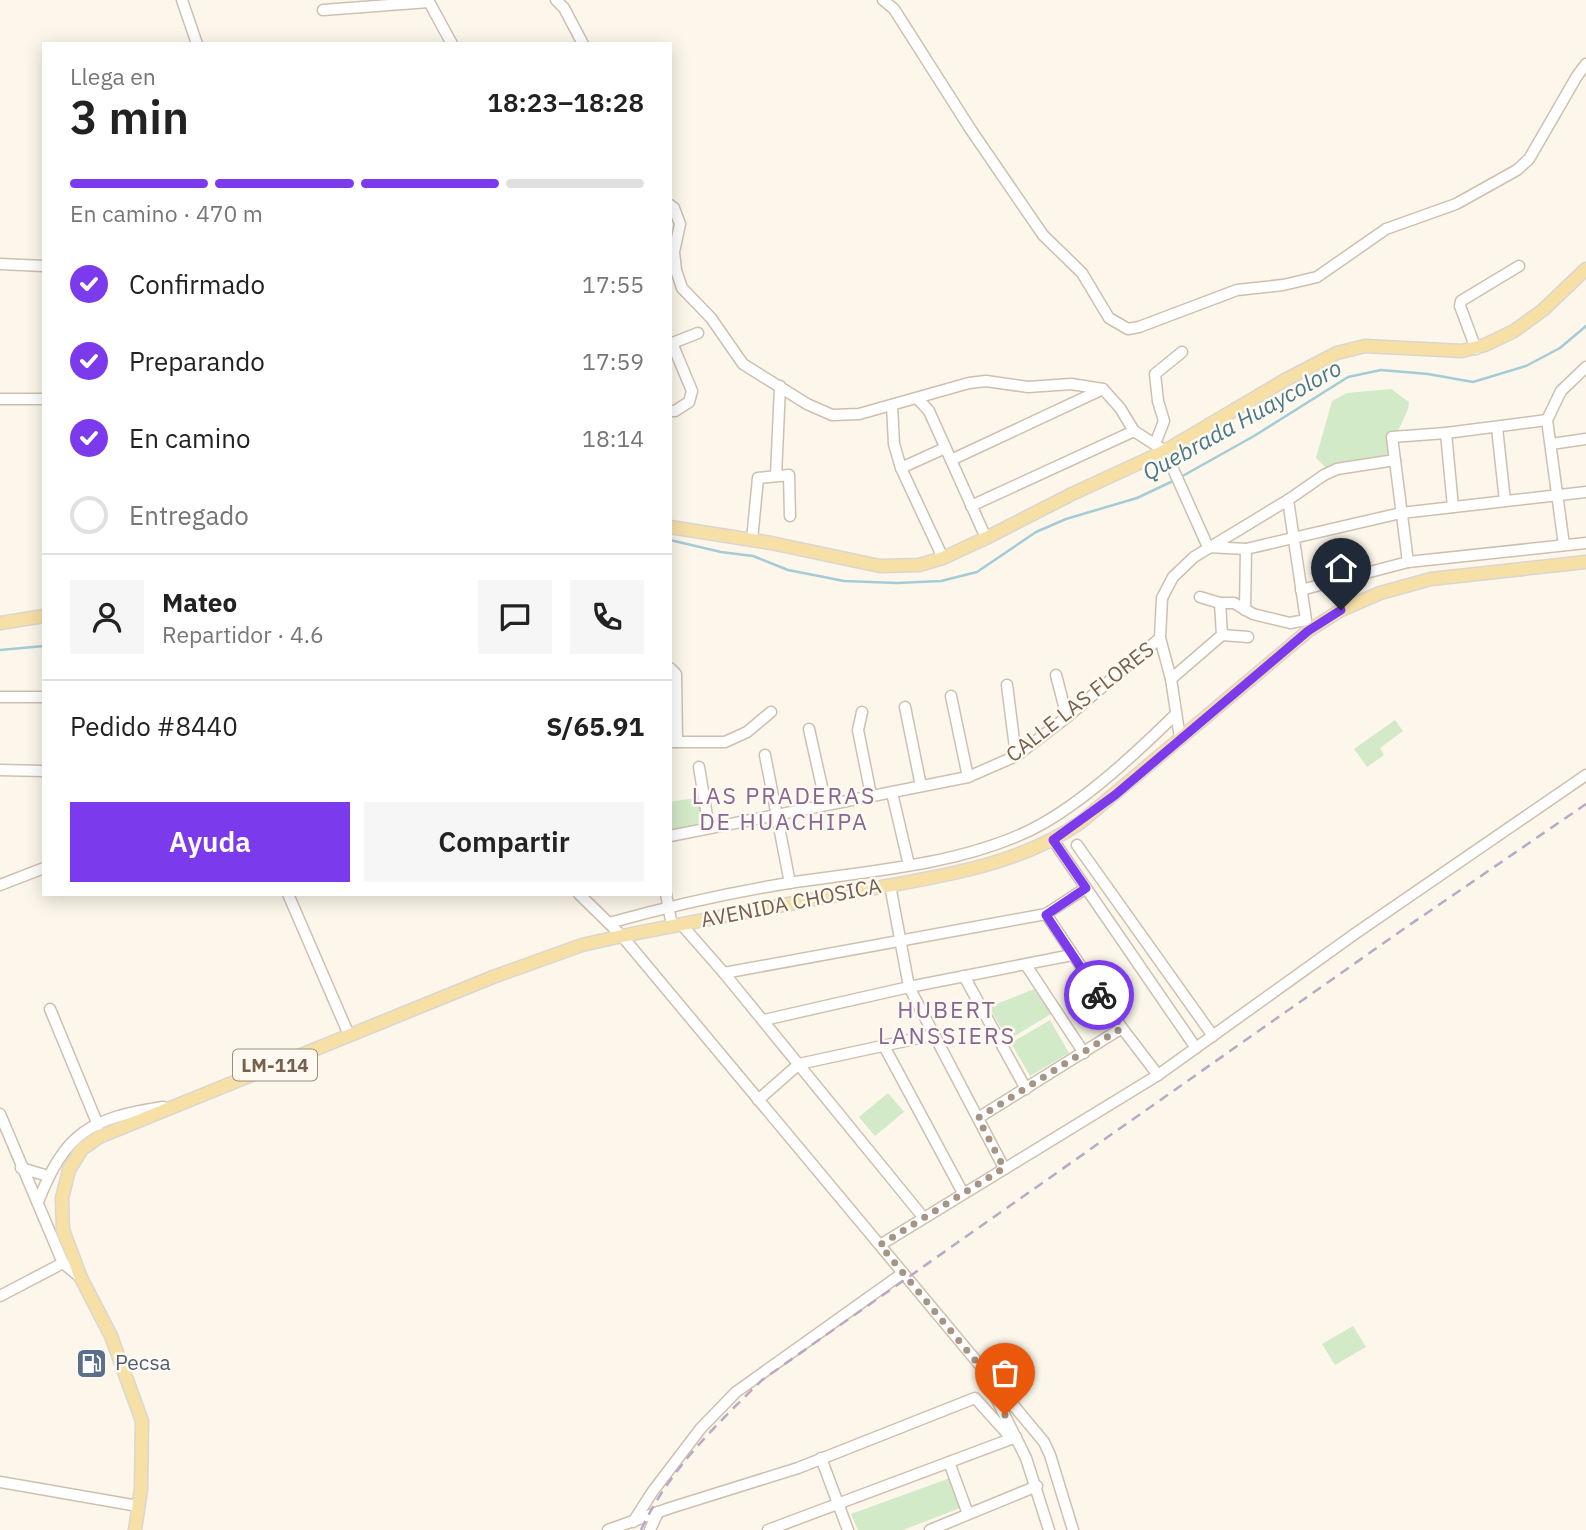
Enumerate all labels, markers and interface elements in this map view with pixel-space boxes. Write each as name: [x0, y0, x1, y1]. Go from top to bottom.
text: Llega en: [70, 61, 156, 91]
text: 18:23–18:28: [487, 85, 644, 119]
text: 3 min: [70, 87, 189, 147]
text: En camino · 470 m: [70, 198, 263, 228]
icon: check: [70, 265, 108, 303]
text: Confirmado: [129, 267, 265, 301]
text: 17:55: [582, 269, 644, 299]
icon: check: [70, 342, 108, 380]
text: Preparando: [129, 344, 265, 378]
text: 17:59: [582, 346, 644, 376]
water label: Quebrada Huaycoloro: [1136, 352, 1347, 486]
icon: check: [70, 419, 108, 457]
text: En camino: [129, 421, 251, 455]
text: 18:14: [582, 423, 644, 453]
text: Entregado: [129, 498, 249, 532]
pin: [1311, 538, 1371, 610]
icon: home: [1322, 549, 1360, 587]
button: person: [70, 580, 144, 654]
button: chat: [478, 580, 552, 654]
button: phone: [570, 580, 644, 654]
text: Mateo: [162, 585, 237, 619]
text: Repartidor · 4.6: [162, 619, 324, 649]
street label: CALLE LAS FLORES: [1000, 635, 1159, 768]
text: Pedido #8440: [70, 709, 238, 743]
text: S/65.91: [546, 709, 644, 743]
district label: LAS PRADERAS DE HUACHIPA: [692, 780, 876, 836]
button: Ayuda: [70, 802, 350, 882]
button: Compartir: [364, 802, 644, 882]
street label: AVENIDA CHOSICA: [698, 871, 883, 933]
courier: [1064, 960, 1134, 1030]
icon: bike: [1080, 976, 1118, 1014]
district label: HUBERT LANSSIERS: [878, 994, 1016, 1050]
road number: LM-114: [233, 1050, 317, 1080]
pin: [975, 1343, 1035, 1415]
fuel station icon: Pecsa: [75, 1346, 109, 1380]
place label: Pecsa: [115, 1348, 171, 1376]
icon: bag: [986, 1354, 1024, 1392]

